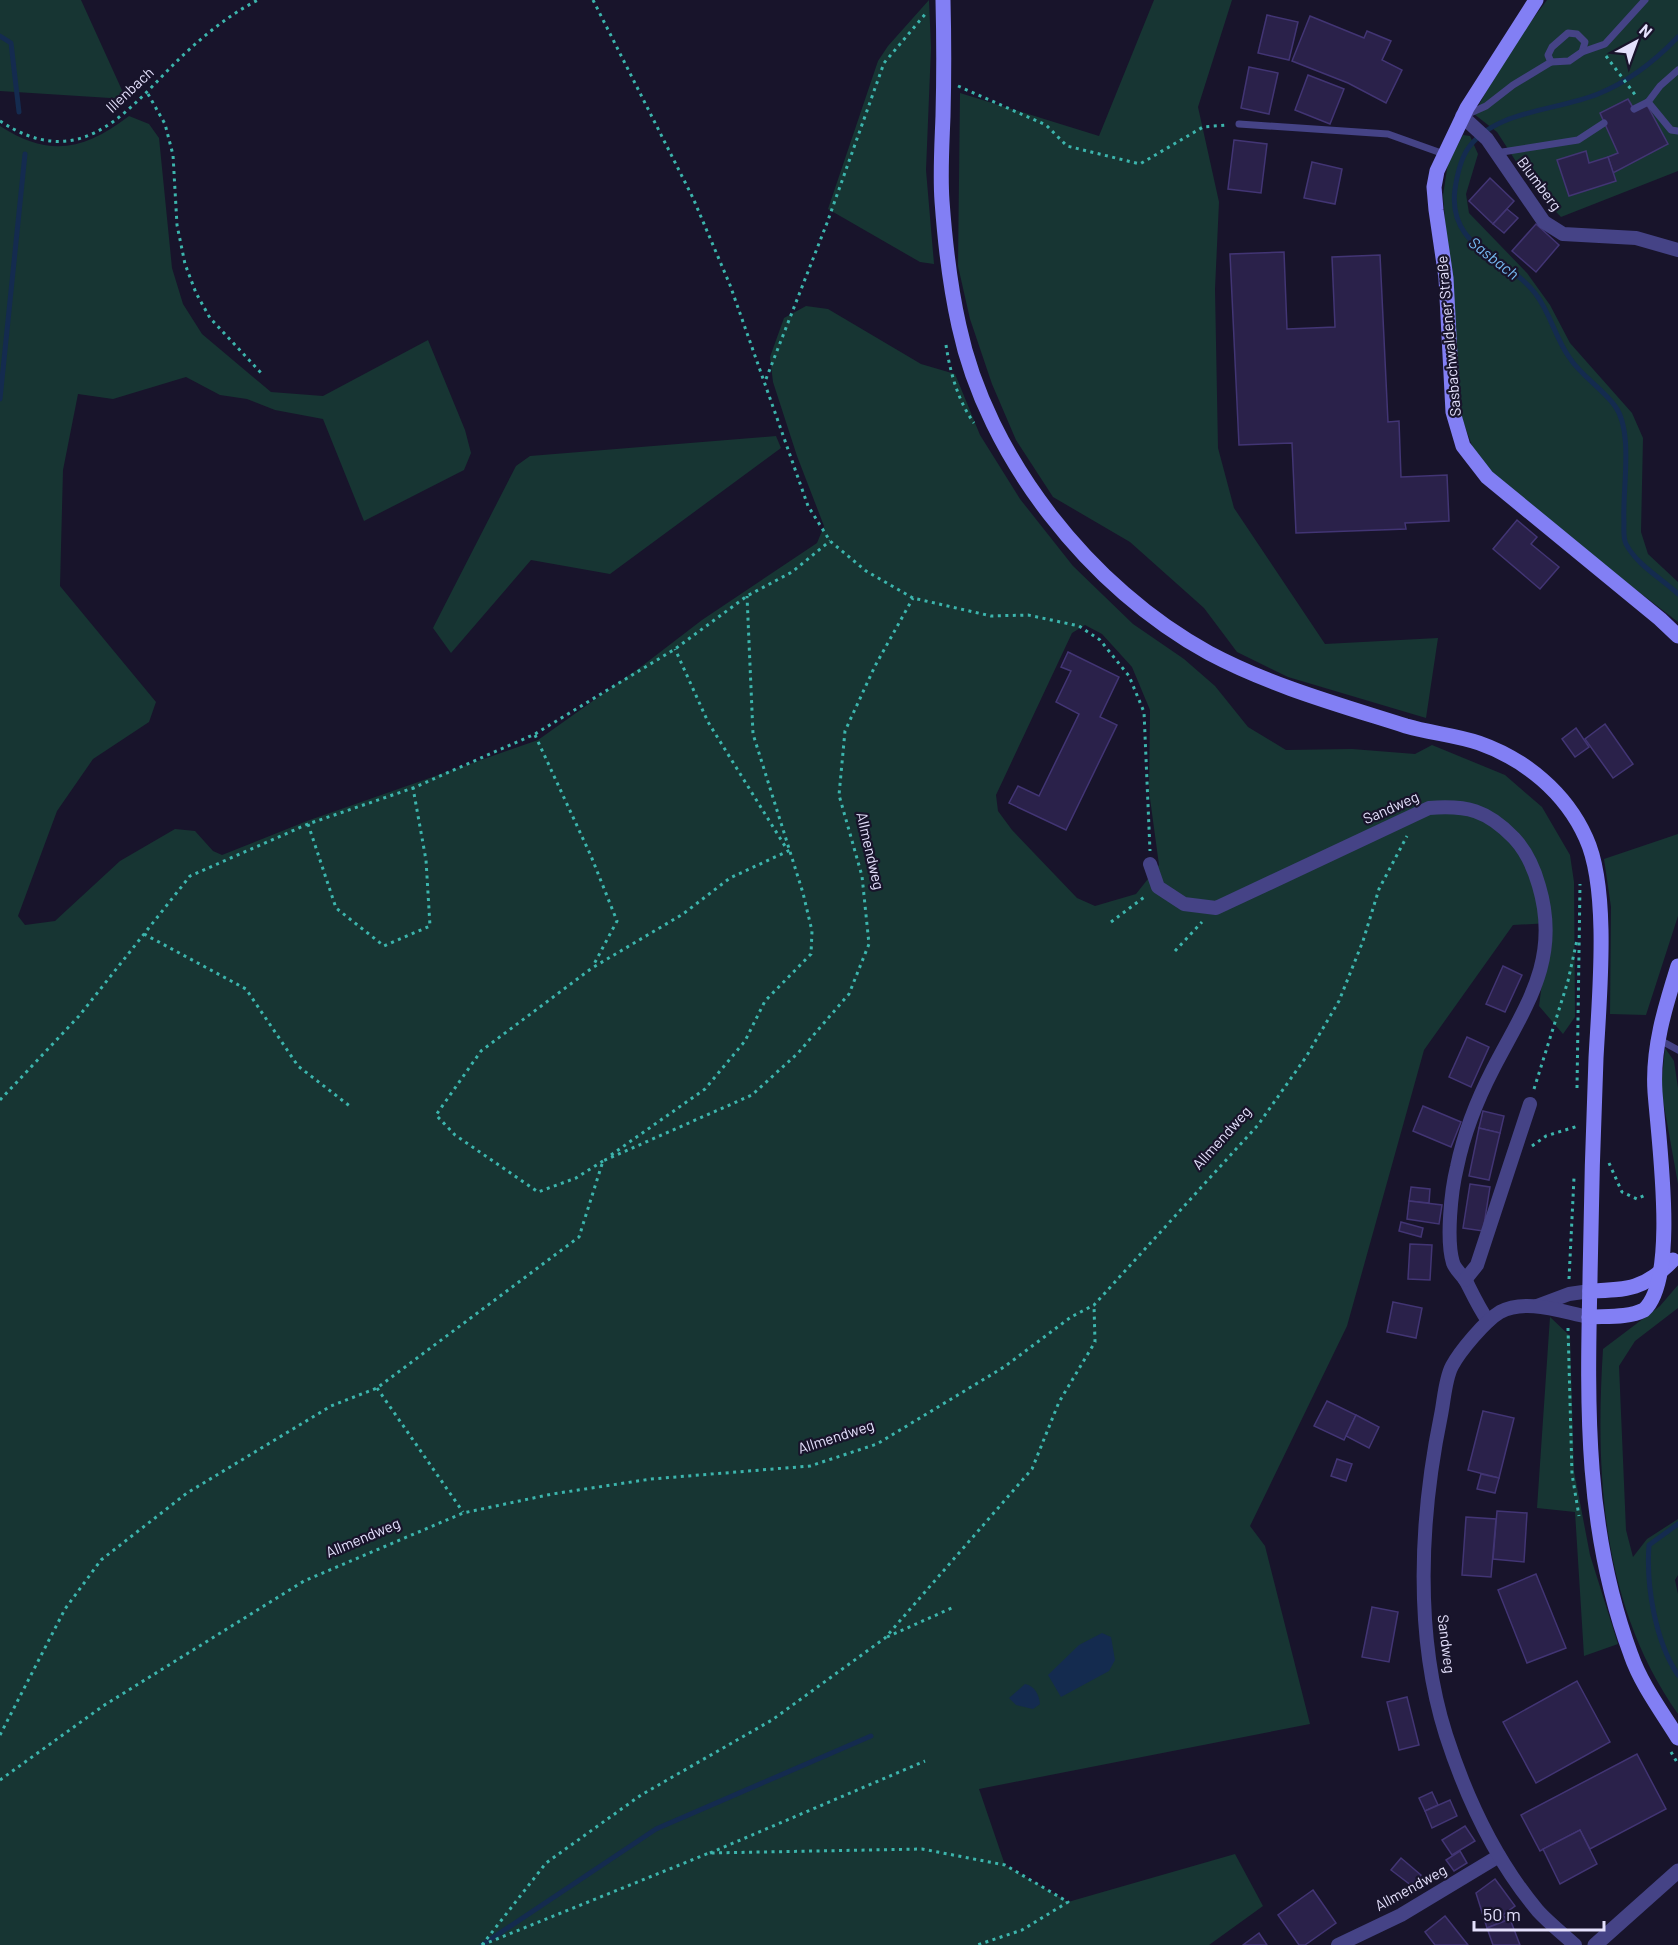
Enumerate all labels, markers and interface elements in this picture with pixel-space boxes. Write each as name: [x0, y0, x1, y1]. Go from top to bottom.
north arrow: [1606, 12, 1666, 72]
text: N: [1636, 20, 1656, 41]
street label: Illenbach: [102, 63, 157, 116]
street label: Blumberg: [1514, 153, 1566, 214]
water label: Sasbach: [1465, 232, 1523, 283]
street label: Sasbachwaldener Straße: [1432, 255, 1464, 417]
street label: Sandweg: [1360, 787, 1421, 827]
street label: Allmendweg: [853, 810, 889, 891]
street label: Allmendweg: [1188, 1102, 1254, 1173]
street label: Allmendweg: [795, 1415, 876, 1457]
street label: Allmendweg: [323, 1513, 403, 1561]
street label: Sandweg: [1434, 1613, 1460, 1674]
street label: Allmendweg: [1372, 1860, 1449, 1914]
scale bar: [1474, 1894, 1604, 1932]
text: 50 m: [1483, 1903, 1521, 1925]

